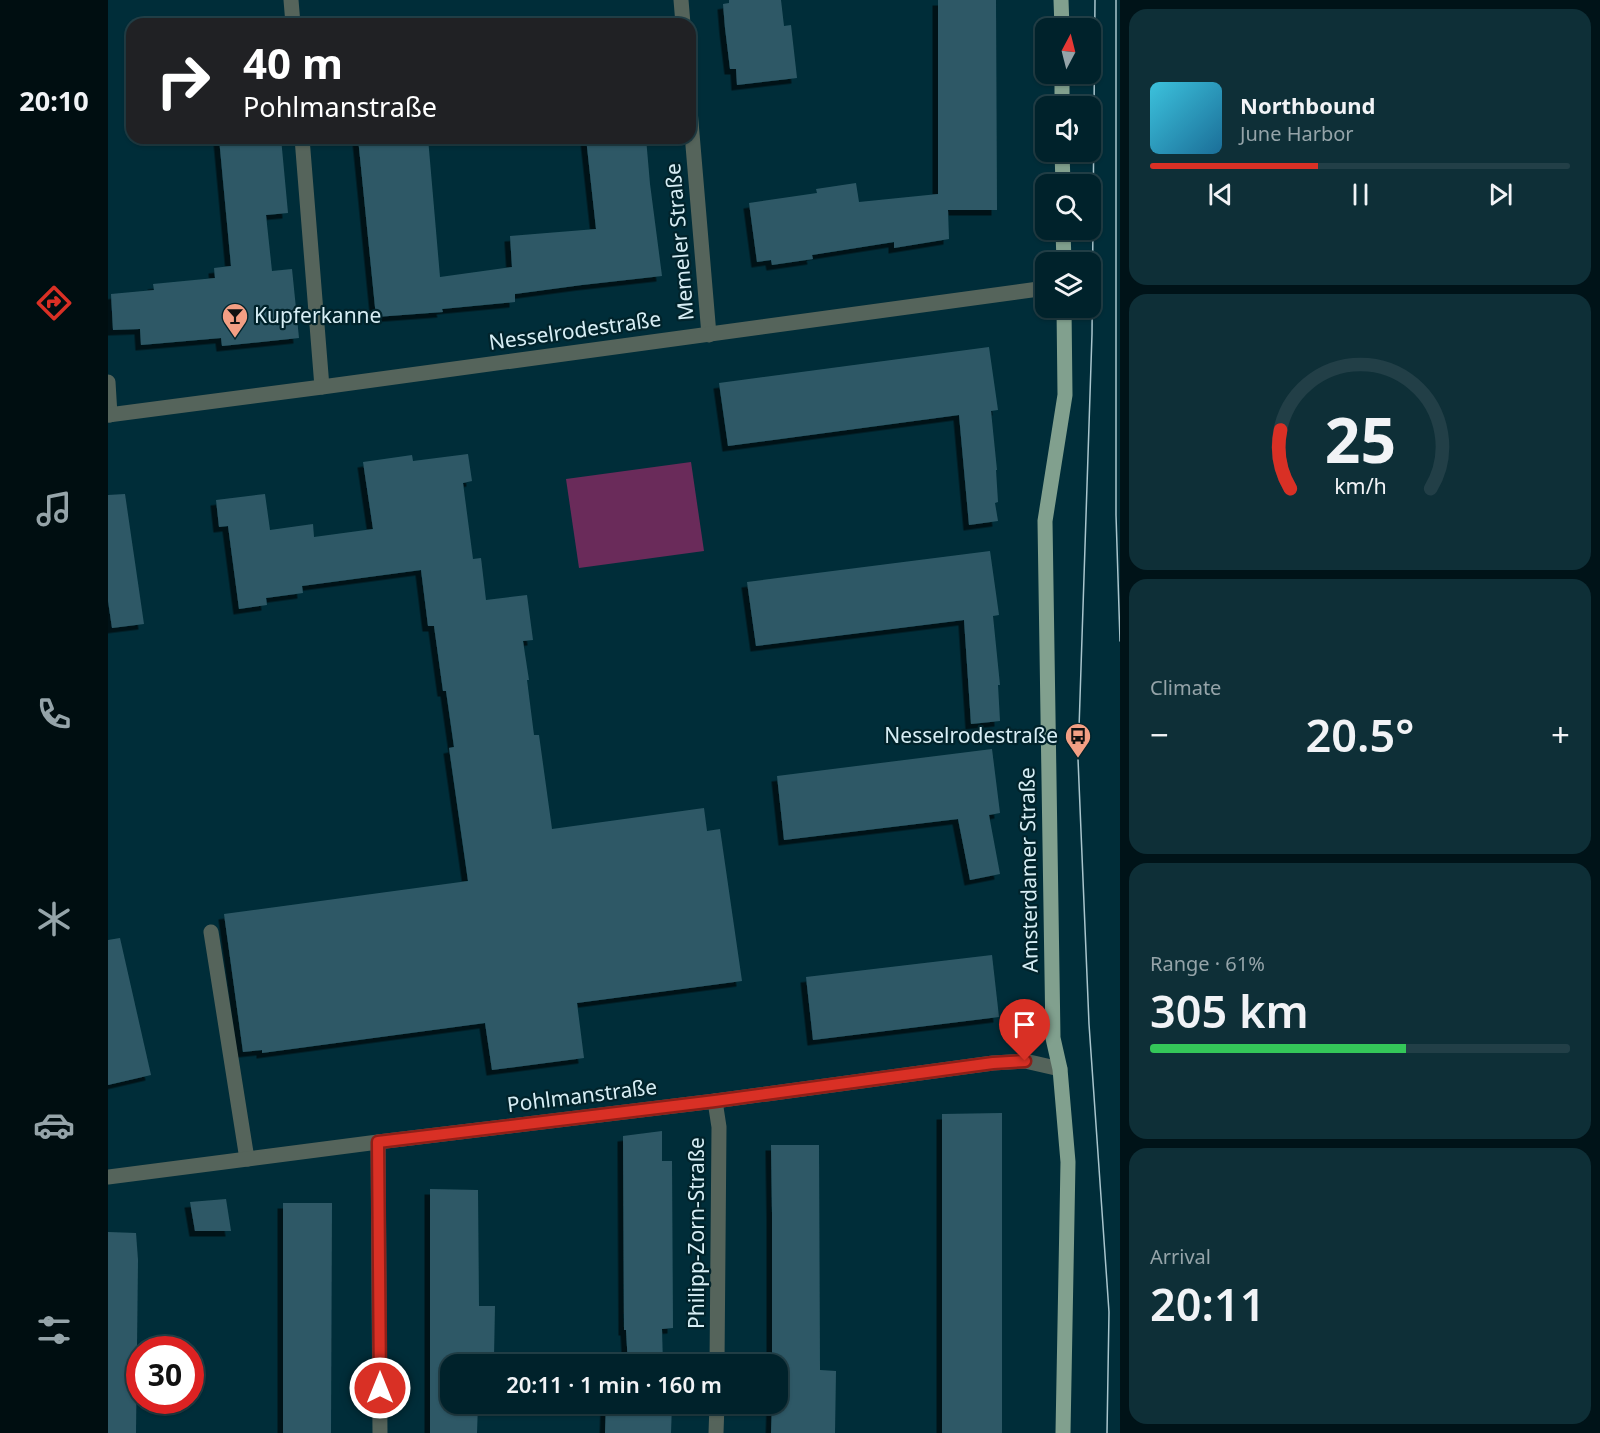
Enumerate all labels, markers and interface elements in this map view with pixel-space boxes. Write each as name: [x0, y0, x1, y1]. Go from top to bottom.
north arrow: [1035, 18, 1101, 84]
map controls: [1035, 18, 1101, 318]
text: 40 m: [243, 34, 343, 91]
icon: right: [144, 42, 222, 120]
text: 20:10: [19, 82, 89, 119]
text: Pohlmanstraße: [243, 88, 437, 125]
text: Northbound: [1240, 90, 1375, 120]
button: sound: [1035, 96, 1101, 162]
text: June Harbor: [1240, 120, 1354, 147]
street label: Memeler Straße: [658, 162, 700, 322]
button: search: [1035, 174, 1101, 240]
icon: previous: [1204, 178, 1237, 211]
icon: pause: [1344, 178, 1377, 211]
icon: next: [1484, 178, 1517, 211]
button: layers: [1035, 252, 1101, 318]
icon: directions: [33, 282, 75, 324]
bar icon: Kupferkanne: [220, 301, 250, 339]
place label: Kupferkanne: [254, 301, 381, 329]
street label: Nesselrodestraße: [487, 304, 663, 356]
text: 25: [1324, 396, 1396, 481]
text: km/h: [1334, 471, 1386, 500]
icon: music: [33, 488, 75, 530]
text: Climate: [1150, 674, 1221, 701]
icon: phone: [33, 693, 75, 735]
text: 20.5°: [1306, 704, 1414, 765]
text: −: [1150, 712, 1169, 757]
text: +: [1551, 712, 1570, 757]
place label: Nesselrodestraße: [884, 721, 1058, 749]
bus stop icon: Nesselrodestraße: [1063, 721, 1093, 759]
street label: Amsterdamer Straße: [1012, 767, 1044, 973]
icon: climate: [33, 898, 75, 940]
text: Range · 61%: [1150, 950, 1265, 977]
text: 305 km: [1150, 980, 1309, 1041]
pin: [999, 999, 1050, 1061]
icon: arrive: [1008, 1008, 1041, 1041]
street label: Pohlmanstraße: [505, 1072, 659, 1118]
icon: car: [33, 1104, 75, 1146]
street label: Philipp-Zorn-Straße: [682, 1137, 710, 1329]
text: Arrival: [1150, 1243, 1211, 1270]
text: 20:11: [1150, 1273, 1265, 1334]
icon: filters: [33, 1309, 75, 1351]
speed limit sign: 30: [126, 1336, 204, 1414]
position arrow: [348, 1356, 412, 1420]
text: 20:11 · 1 min · 160 m: [506, 1369, 722, 1399]

